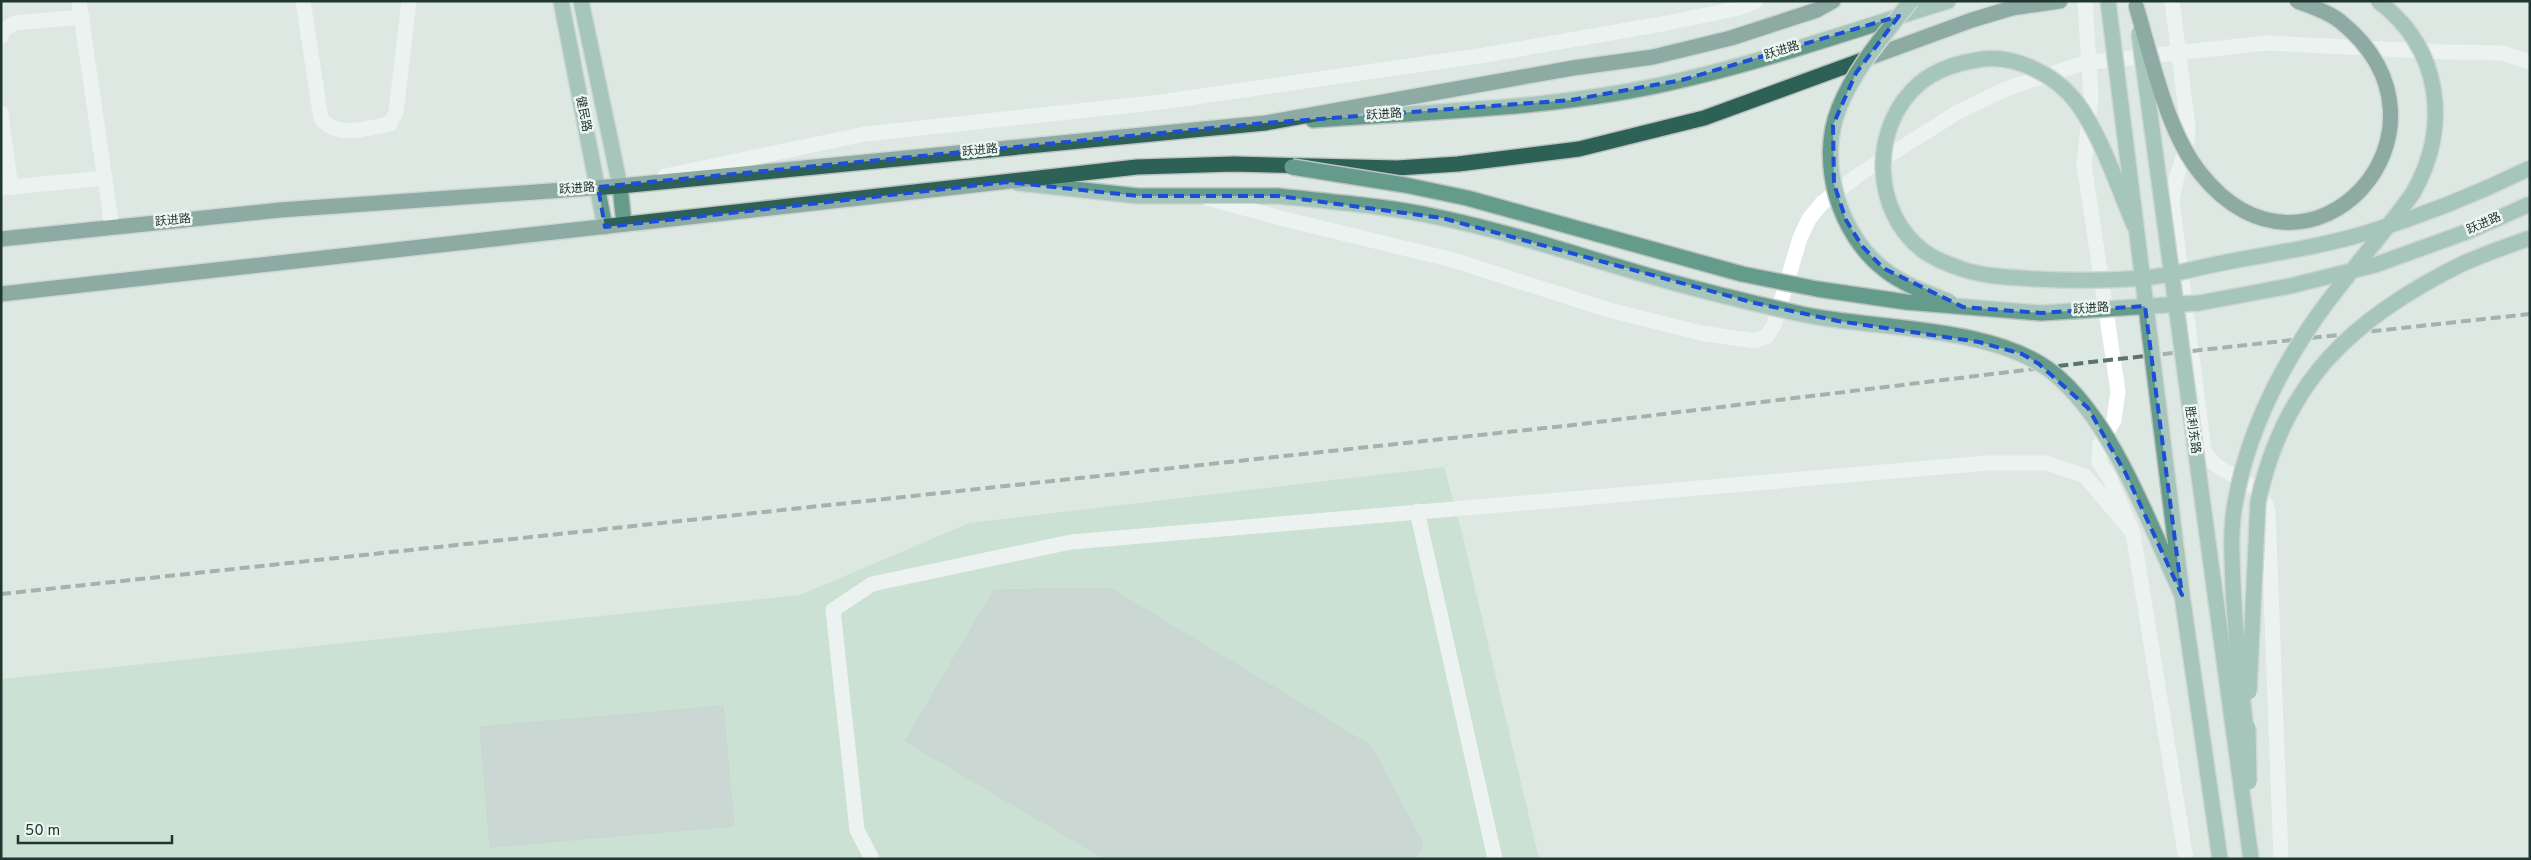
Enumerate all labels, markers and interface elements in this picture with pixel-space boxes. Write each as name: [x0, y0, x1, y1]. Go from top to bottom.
street label: 跃进路: [1762, 38, 1802, 64]
street label: 健民路: [572, 95, 594, 133]
street label: 跃进路: [1365, 106, 1403, 124]
street label: 跃进路: [961, 141, 999, 161]
street label: 跃进路: [558, 180, 596, 198]
street label: 跃进路: [2464, 209, 2504, 239]
street label: 跃进路: [154, 211, 192, 231]
street label: 跃进路: [2072, 300, 2110, 318]
street label: 胜利东路: [2181, 405, 2203, 455]
scale bar: [18, 812, 171, 844]
text: 50 m: [25, 822, 60, 841]

